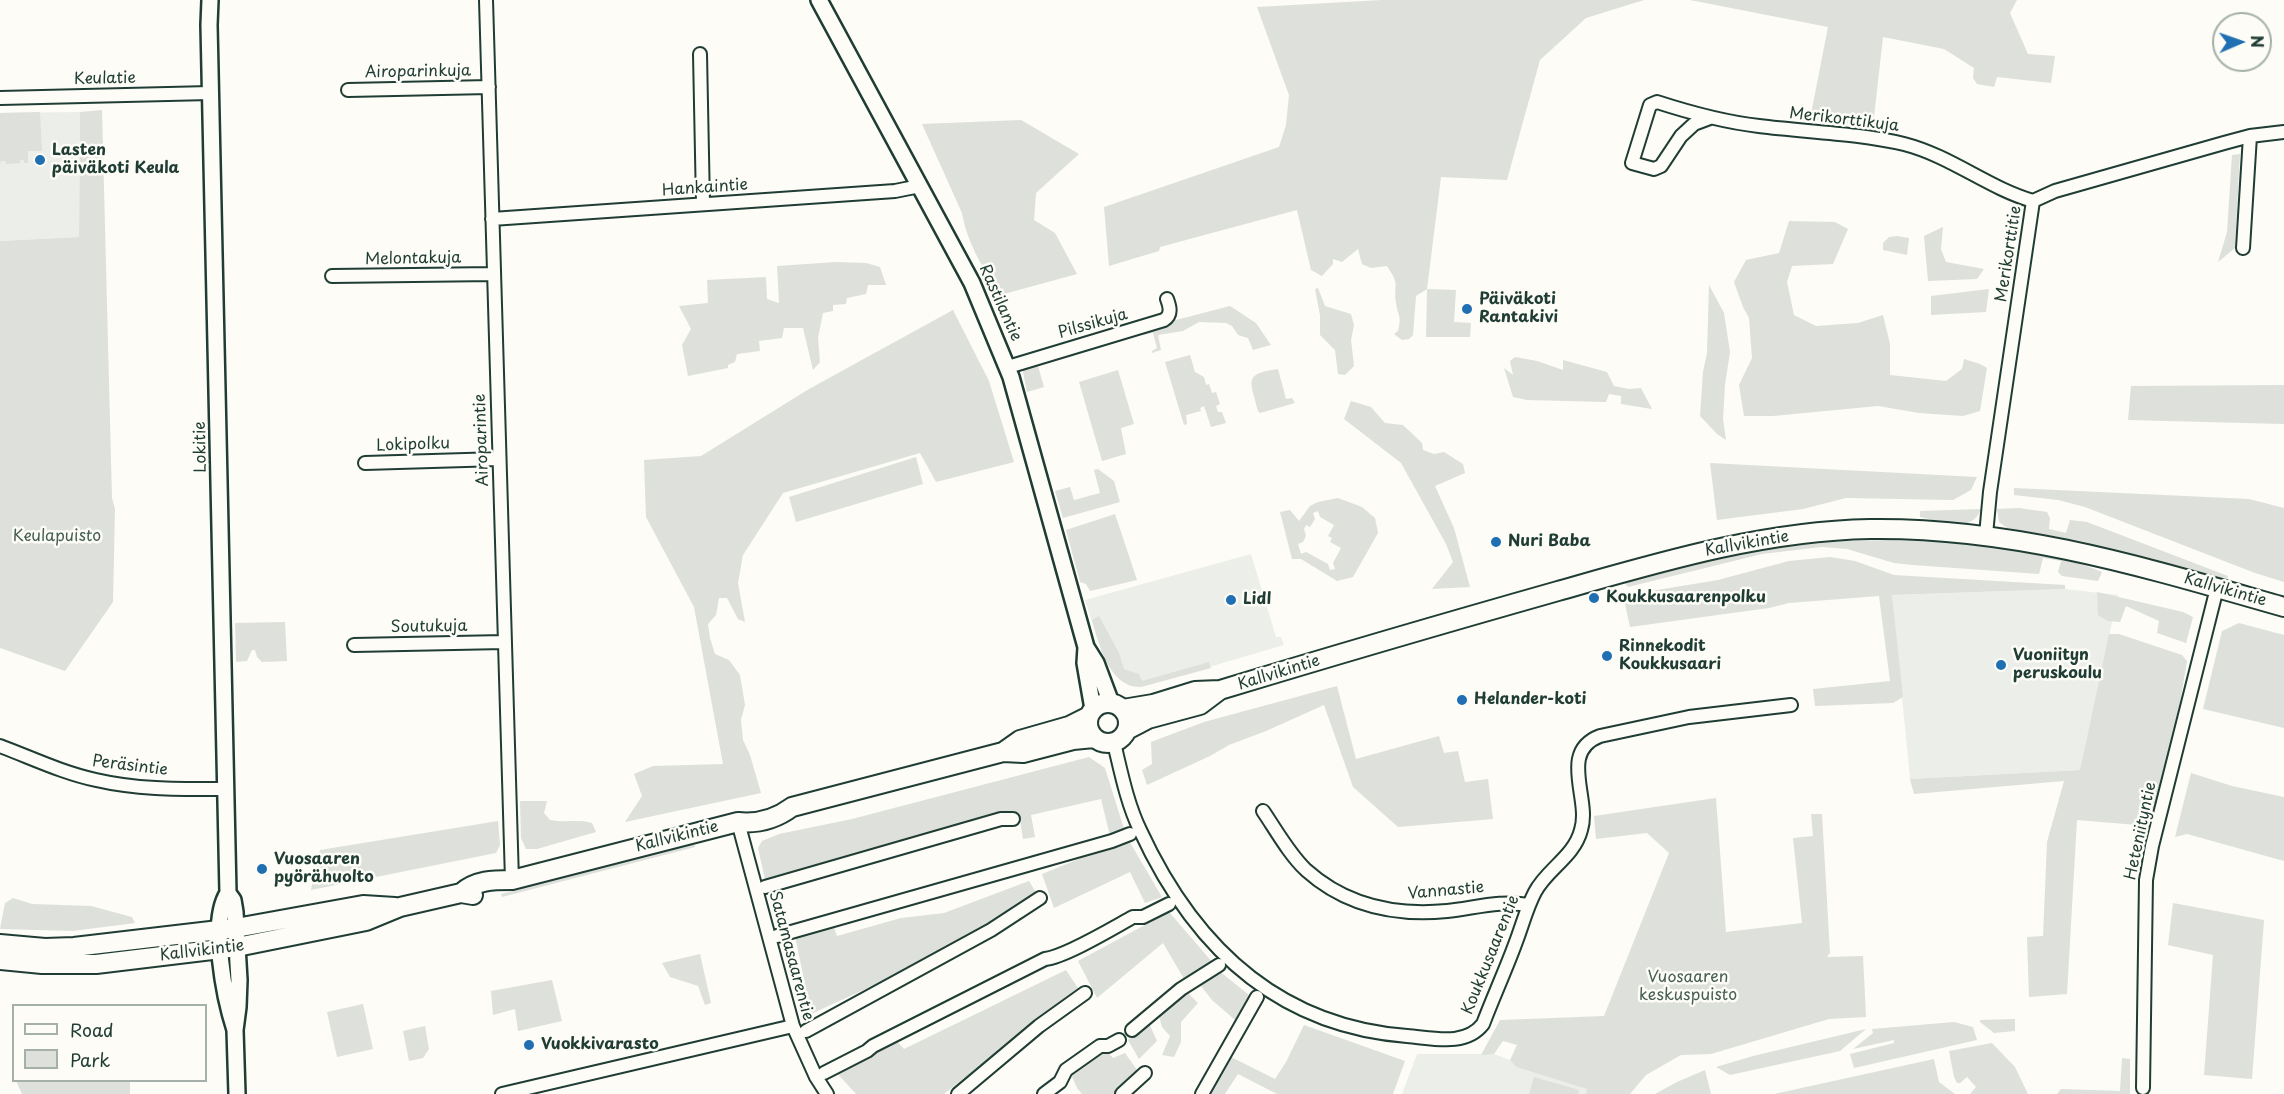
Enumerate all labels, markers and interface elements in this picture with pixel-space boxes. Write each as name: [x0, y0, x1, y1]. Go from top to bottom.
north arrow: [2212, 12, 2272, 72]
text: N: [2246, 35, 2270, 48]
street label: Airoparinkuja: [365, 61, 471, 83]
street label: Keulatie: [74, 69, 136, 89]
street label: Merikorttikuja: [1788, 104, 1900, 136]
place label: Lasten päiväkoti Keula: [52, 141, 179, 179]
marker: Lasten päiväkoti Keula: [33, 153, 47, 167]
street label: Hankaintie: [661, 175, 749, 201]
street label: Merikorttitie: [1992, 205, 2026, 303]
street label: Melontakuja: [365, 249, 461, 269]
street label: Rastilantie: [975, 262, 1025, 344]
place label: Päiväkoti Rantakivi: [1479, 290, 1558, 328]
marker: Päiväkoti Rantakivi: [1460, 302, 1474, 316]
street label: Pilssikuja: [1056, 305, 1130, 343]
street label: Airoparintie: [471, 393, 493, 487]
street label: Lokitie: [191, 421, 211, 473]
street label: Lokipolku: [376, 434, 450, 456]
park label: Keulapuisto: [13, 527, 101, 547]
street label: Kallvikintie: [1703, 527, 1791, 561]
place label: Nuri Baba: [1508, 532, 1591, 552]
marker: Nuri Baba: [1489, 535, 1503, 549]
street label: Kallvikintie: [2181, 569, 2269, 611]
place label: Koukkusaarenpolku: [1606, 588, 1766, 608]
place label: Lidl: [1243, 590, 1271, 610]
marker: Koukkusaarenpolku: [1587, 591, 1601, 605]
marker: Lidl: [1224, 593, 1238, 607]
street label: Soutukuja: [391, 617, 467, 637]
place label: Rinnekodit Koukkusaari: [1619, 637, 1721, 675]
place label: Vuoniityn peruskoulu: [2013, 646, 2102, 684]
marker: Rinnekodit Koukkusaari: [1600, 649, 1614, 663]
street label: Kallvikintie: [1235, 651, 1323, 695]
marker: Vuoniityn peruskoulu: [1994, 658, 2008, 672]
place label: Helander-koti: [1474, 690, 1586, 710]
marker: Helander-koti: [1455, 693, 1469, 707]
street label: Peräsintie: [91, 752, 169, 780]
street label: Heteniityntie: [2121, 780, 2161, 882]
street label: Kallvikintie: [633, 817, 721, 857]
place label: Vuosaaren pyörähuolto: [274, 850, 374, 888]
marker: Vuosaaren pyörähuolto: [255, 862, 269, 876]
street label: Vannastie: [1407, 878, 1485, 904]
street label: Satamasaarentie: [765, 889, 817, 1023]
street label: Koukkusaarentie: [1458, 893, 1524, 1017]
street label: Kallvikintie: [159, 936, 245, 966]
park label: Vuosaaren keskuspuisto: [1639, 968, 1737, 1006]
legend: [12, 1004, 207, 1082]
text: Road: [70, 1016, 114, 1043]
place label: Vuokkivarasto: [541, 1035, 659, 1055]
marker: Vuokkivarasto: [522, 1038, 536, 1052]
text: Park: [70, 1046, 110, 1073]

